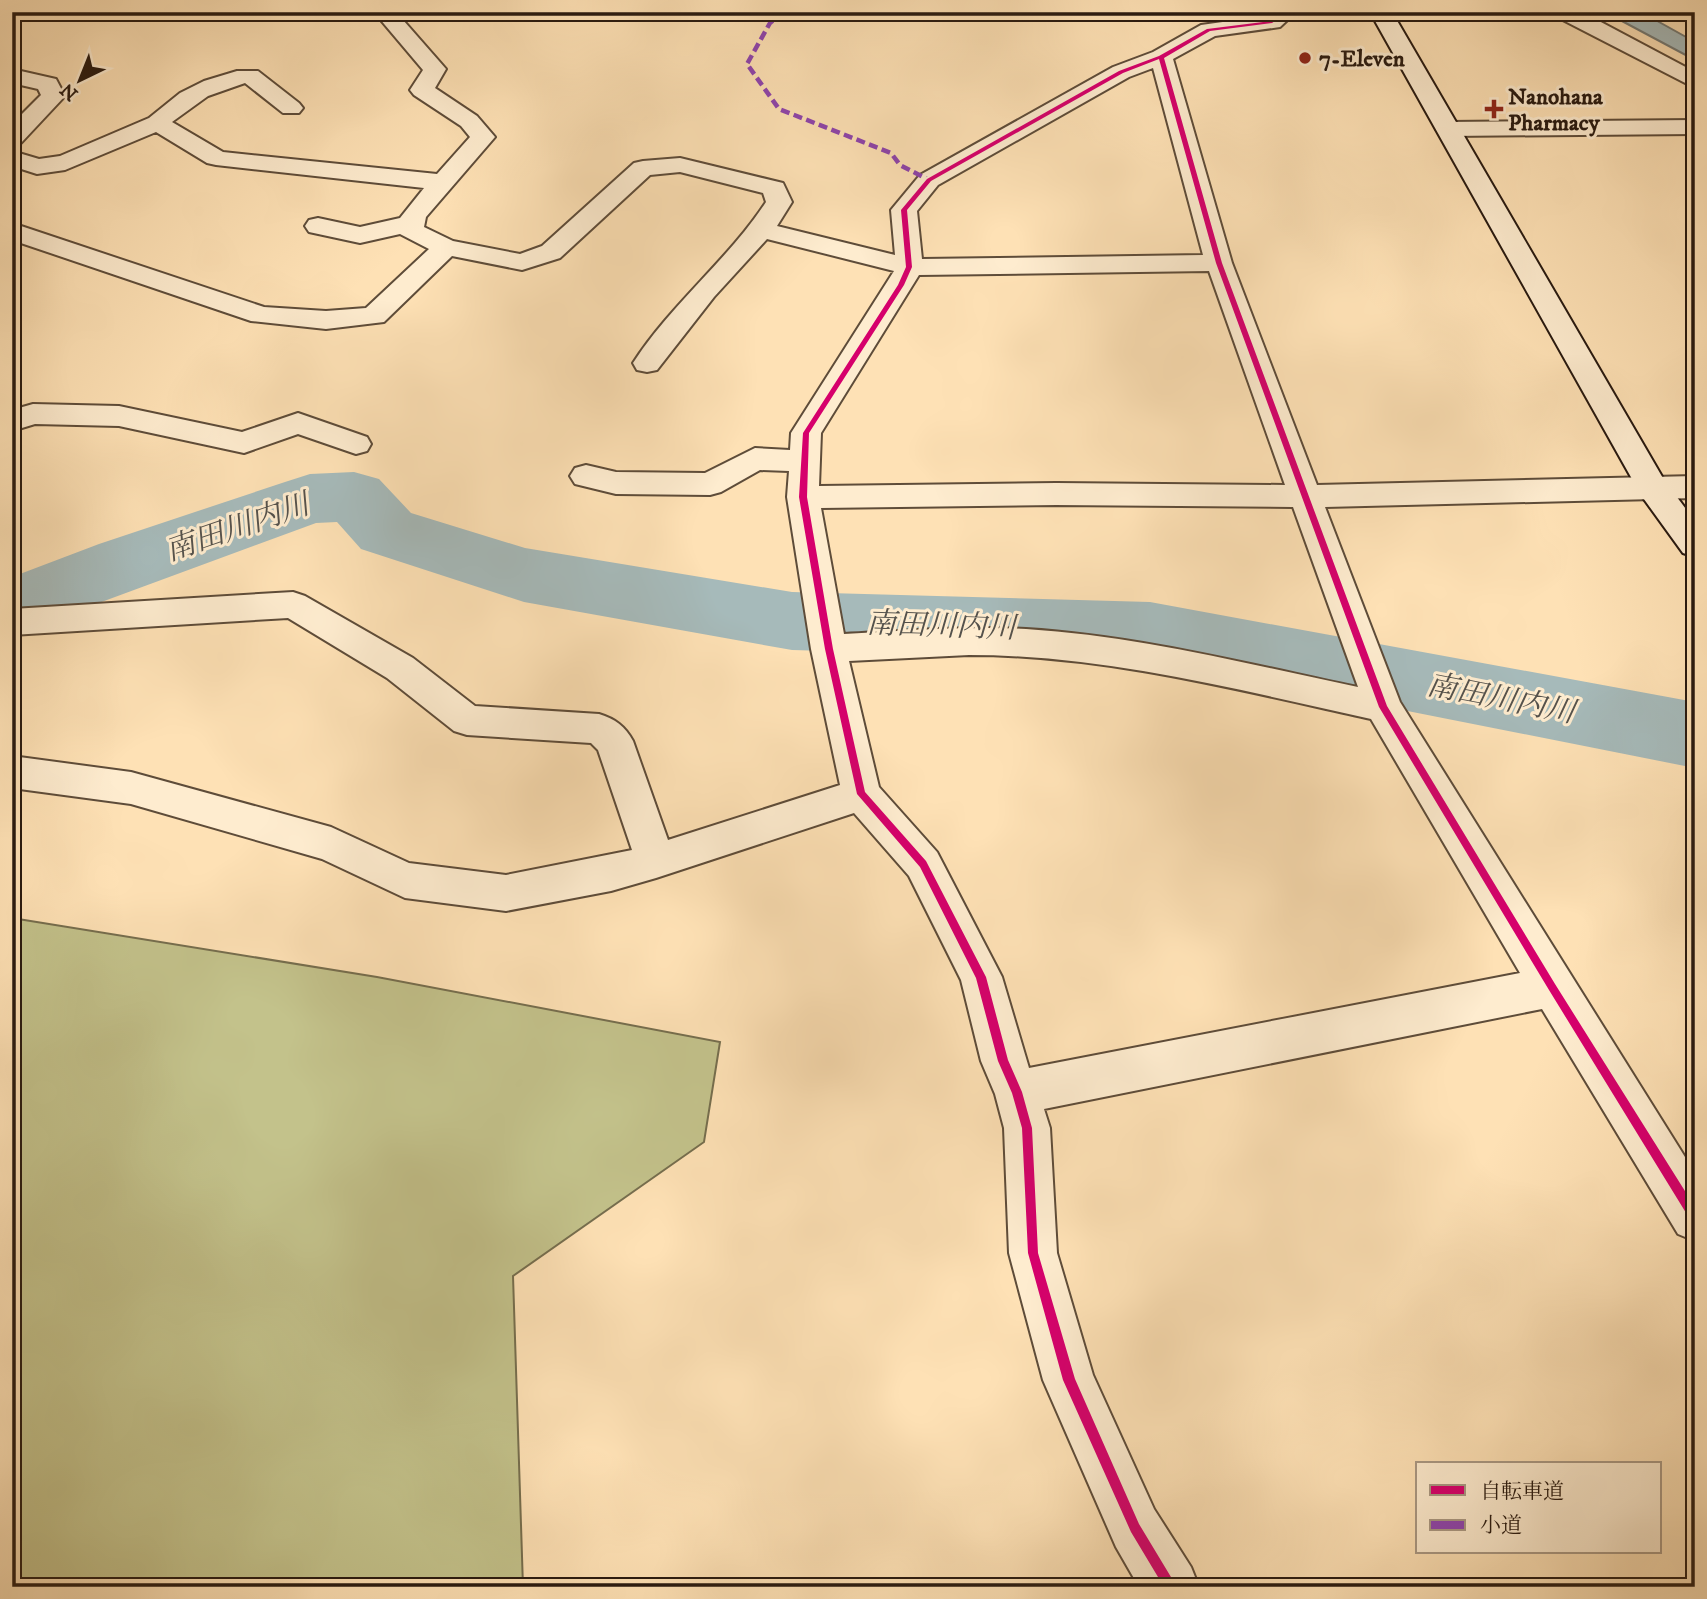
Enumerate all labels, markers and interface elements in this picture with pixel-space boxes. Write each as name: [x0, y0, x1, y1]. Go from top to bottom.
place label: 7-Eleven: [1319, 45, 1406, 74]
north arrow: [46, 46, 116, 116]
marker: 7-Eleven: [1297, 50, 1313, 66]
text: N: [56, 77, 83, 105]
place label: Nanohana Pharmacy: [1508, 83, 1604, 138]
marker: Nanohana Pharmacy: [1486, 101, 1502, 117]
water label: 南田川内川: [161, 486, 317, 570]
water label: 南田川内川: [865, 605, 1020, 648]
water label: 南田川内川: [1424, 667, 1581, 733]
legend: [1416, 1462, 1662, 1554]
text: 自転車道: [1480, 1479, 1564, 1505]
text: 小道: [1480, 1513, 1522, 1539]

